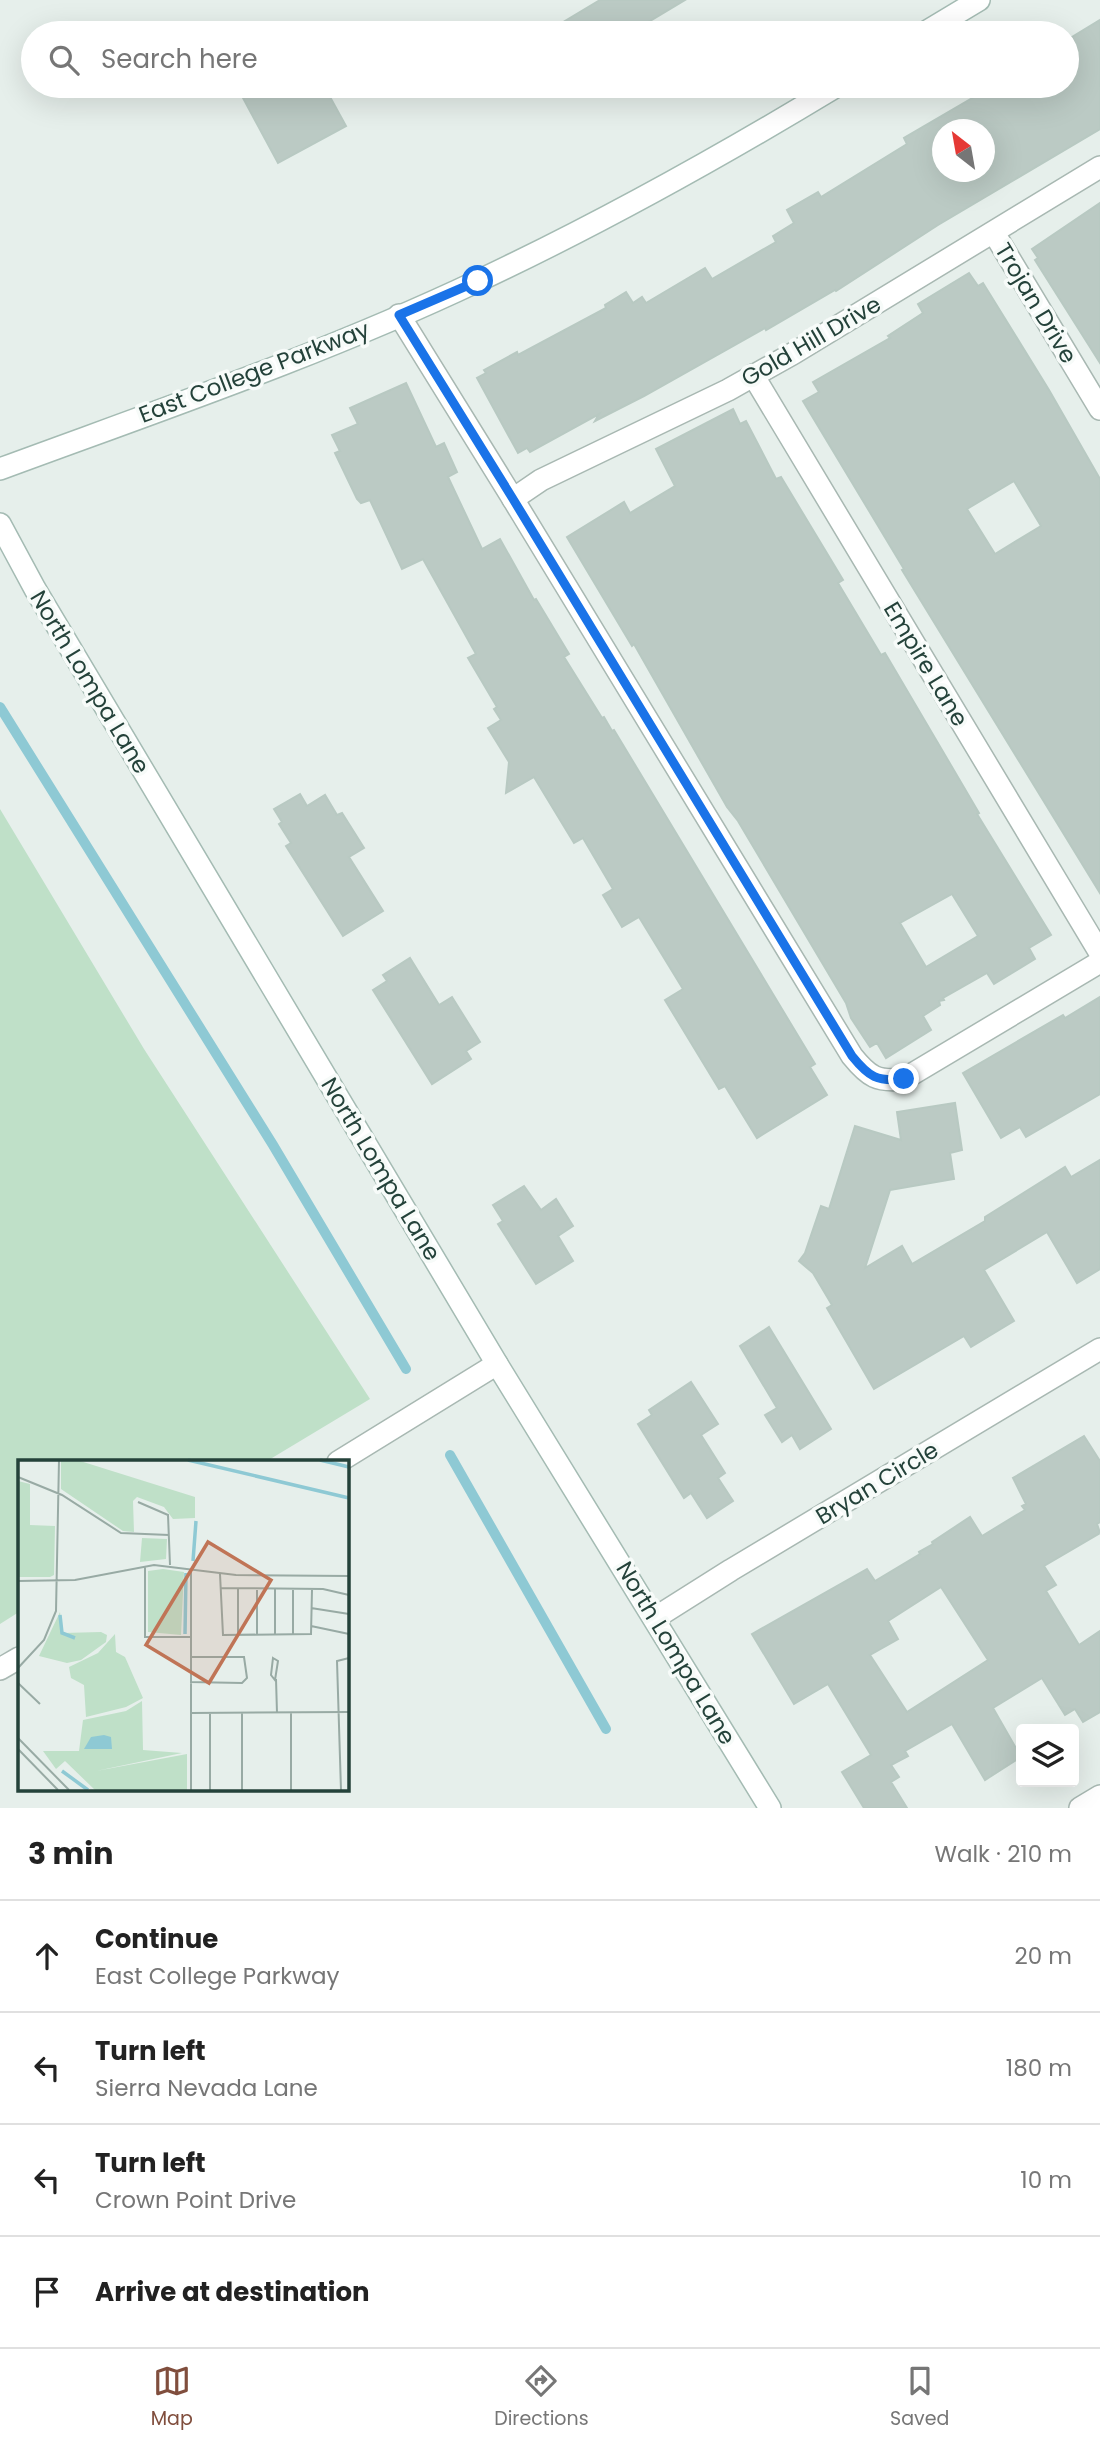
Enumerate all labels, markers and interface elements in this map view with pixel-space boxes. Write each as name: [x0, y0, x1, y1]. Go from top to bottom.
search box: [21, 21, 1079, 98]
icon: search: [45, 41, 83, 79]
text: Search here: [101, 41, 258, 77]
north arrow: [932, 119, 995, 182]
street label: Trojan Drive: [987, 237, 1085, 369]
route start: [462, 265, 493, 296]
street label: Gold Hill Drive: [735, 288, 887, 394]
street label: East College Parkway: [134, 313, 374, 431]
street label: North Lompa Lane: [23, 584, 157, 780]
street label: Empire Lane: [876, 596, 976, 732]
route end: [888, 1063, 919, 1094]
street label: North Lompa Lane: [314, 1071, 448, 1267]
street label: Bryan Circle: [810, 1434, 944, 1532]
inset map: [18, 1460, 348, 1790]
street label: North Lompa Lane: [609, 1555, 743, 1751]
map controls: [1016, 1724, 1079, 1787]
button: layers: [1016, 1724, 1079, 1787]
text: 3 min: [28, 1832, 113, 1875]
text: Walk · 210 m: [934, 1838, 1072, 1870]
text: Continue: [95, 1921, 218, 1957]
icon: ahead: [28, 1937, 66, 1975]
text: 20 m: [1014, 1940, 1072, 1972]
text: East College Parkway: [95, 1960, 340, 1992]
text: Turn left: [95, 2033, 206, 2069]
icon: left: [28, 2049, 66, 2087]
text: 180 m: [1006, 2052, 1072, 2084]
text: Sierra Nevada Lane: [95, 2072, 318, 2104]
text: Turn left: [95, 2145, 206, 2181]
icon: left: [28, 2161, 66, 2199]
text: 10 m: [1020, 2164, 1072, 2196]
text: Crown Point Drive: [95, 2184, 296, 2216]
icon: arrive: [28, 2273, 66, 2311]
text: Arrive at destination: [95, 2274, 370, 2310]
tab: Map: [151, 2362, 193, 2433]
tab: Directions: [494, 2362, 589, 2433]
tab: Saved: [890, 2362, 949, 2433]

